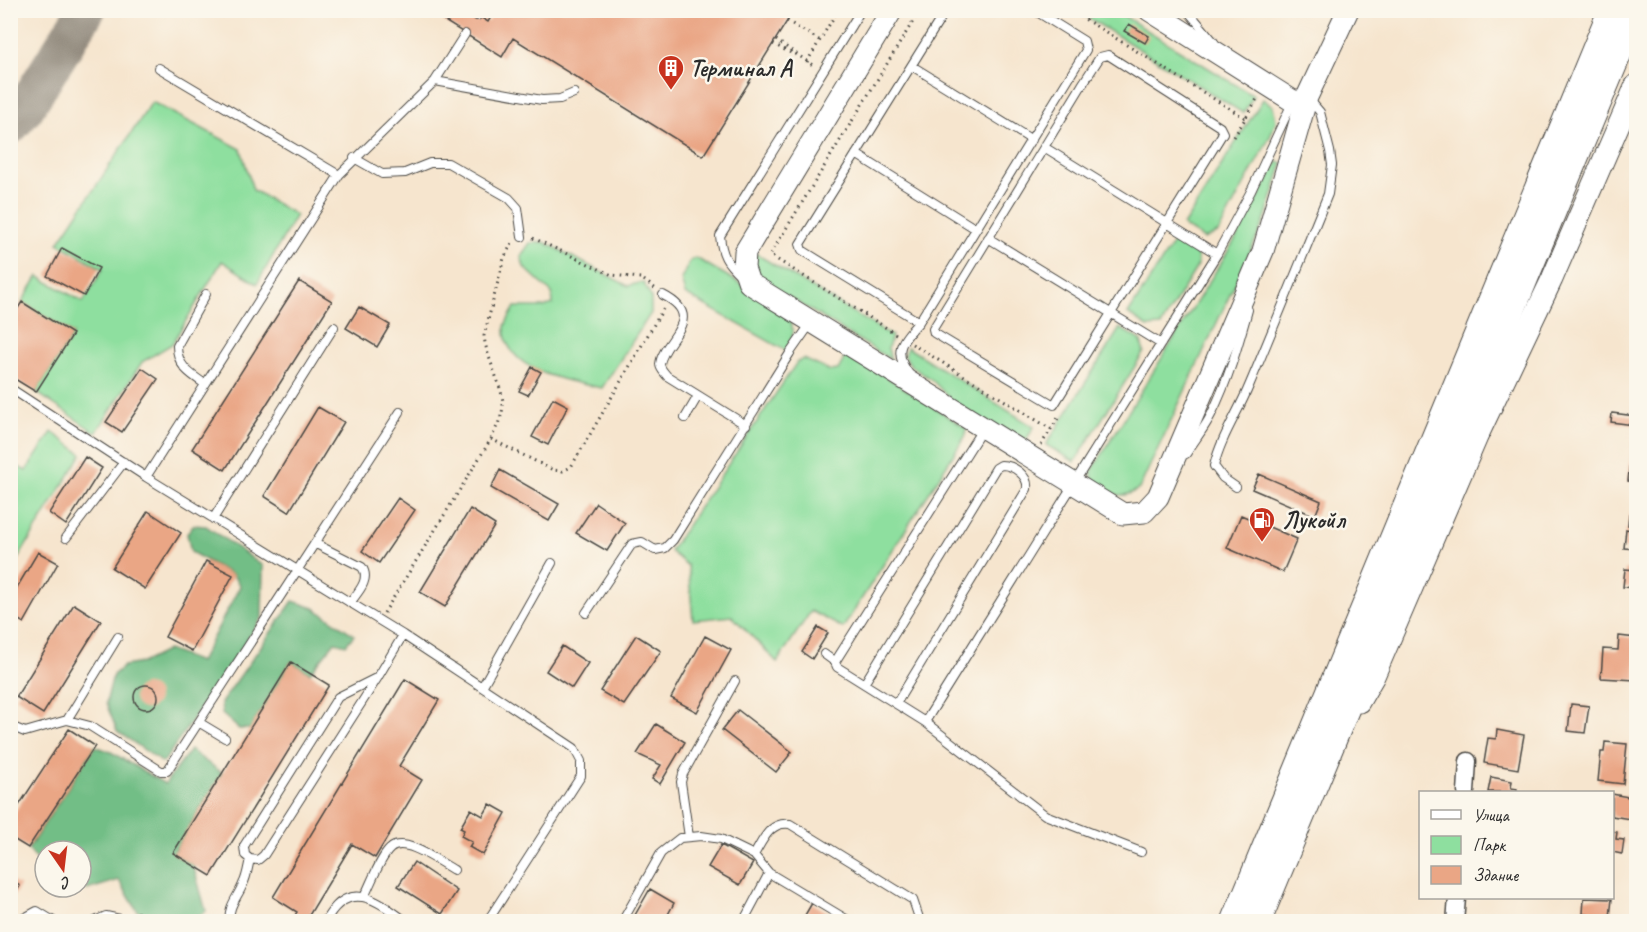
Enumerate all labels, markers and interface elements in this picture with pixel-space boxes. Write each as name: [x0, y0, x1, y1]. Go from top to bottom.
building icon: Терминал А: [656, 53, 686, 91]
place label: Терминал А: [690, 53, 793, 83]
fuel station icon: Лукойл: [1247, 505, 1277, 543]
place label: Лукойл: [1282, 505, 1347, 535]
legend: [1419, 791, 1614, 899]
text: Улица: [1473, 804, 1510, 826]
text: Парк: [1473, 834, 1507, 856]
north arrow: [33, 839, 93, 899]
text: Здание: [1473, 864, 1519, 886]
text: С: [58, 872, 73, 894]

